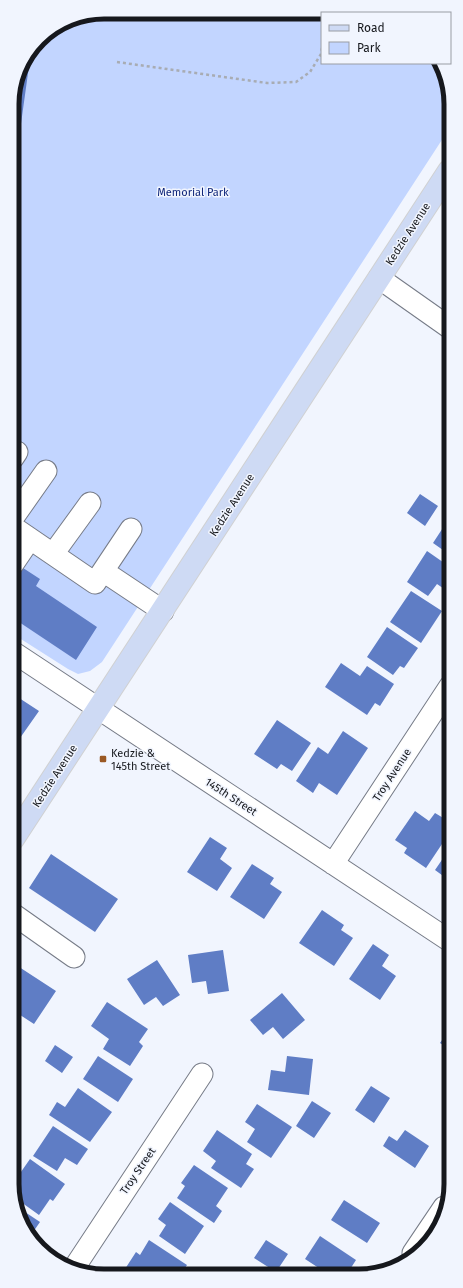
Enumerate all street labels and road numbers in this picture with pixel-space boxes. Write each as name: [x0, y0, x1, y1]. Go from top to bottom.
street label: Kedzie Avenue: [383, 200, 433, 268]
street label: Kedzie Avenue: [207, 471, 257, 539]
street label: Kedzie Avenue: [30, 742, 80, 810]
street label: Troy Avenue: [370, 746, 414, 804]
street label: 145th Street: [203, 775, 259, 819]
street label: Troy Street: [118, 1145, 158, 1197]

